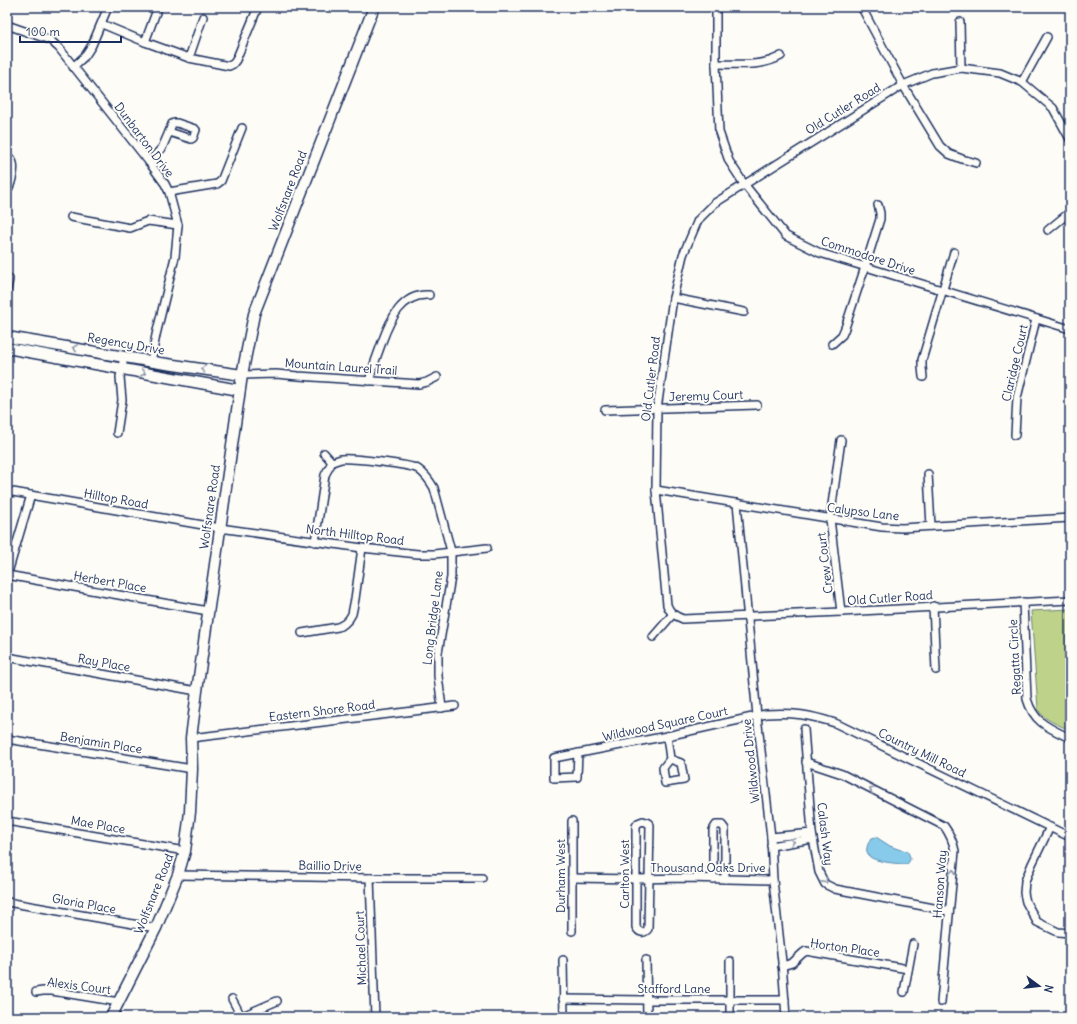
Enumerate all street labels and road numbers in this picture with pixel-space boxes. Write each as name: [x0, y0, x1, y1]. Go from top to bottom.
street label: Old Cutler Road: [802, 80, 883, 138]
street label: Dunbarton Drive: [111, 99, 177, 180]
street label: Wolfsnare Road: [265, 148, 310, 233]
street label: Commodore Drive: [819, 233, 917, 278]
street label: Claridge Court: [998, 323, 1031, 403]
street label: Regency Drive: [86, 329, 166, 358]
street label: Old Cutler Road: [638, 335, 663, 422]
street label: Mountain Laurel Trail: [284, 355, 398, 378]
street label: Jeremy Court: [669, 387, 743, 404]
street label: Wolfsnare Road: [196, 464, 223, 550]
street label: Hilltop Road: [83, 485, 150, 512]
street label: Calypso Lane: [826, 500, 900, 523]
street label: North Hilltop Road: [305, 521, 405, 548]
street label: Crew Court: [813, 532, 836, 595]
street label: Herbert Place: [72, 568, 148, 595]
street label: Long Bridge Lane: [419, 570, 446, 666]
street label: Old Cutler Road: [847, 587, 933, 608]
street label: Regatta Circle: [1005, 619, 1024, 695]
street label: Ray Place: [77, 651, 132, 675]
street label: Eastern Shore Road: [268, 697, 376, 724]
street label: Wildwood Square Court: [601, 703, 729, 744]
street label: Wildwood Drive: [739, 718, 762, 804]
street label: Country Mill Road: [876, 725, 969, 780]
street label: Benjamin Place: [59, 729, 143, 756]
street label: Calash Way: [814, 801, 837, 866]
street label: Mae Place: [70, 812, 126, 837]
street label: Durham West: [553, 839, 568, 913]
street label: Carlton West: [617, 839, 632, 909]
street label: Hanson Way: [930, 849, 949, 919]
street label: Wolfsnare Road: [131, 852, 176, 936]
street label: Baillio Drive: [298, 857, 362, 874]
street label: Thousand Oaks Drive: [650, 860, 766, 875]
street label: Gloria Place: [51, 891, 117, 916]
street label: Michael Court: [352, 910, 369, 986]
street label: Horton Place: [809, 935, 881, 960]
street label: Alexis Court: [46, 974, 112, 997]
street label: Stafford Lane: [637, 981, 711, 996]

